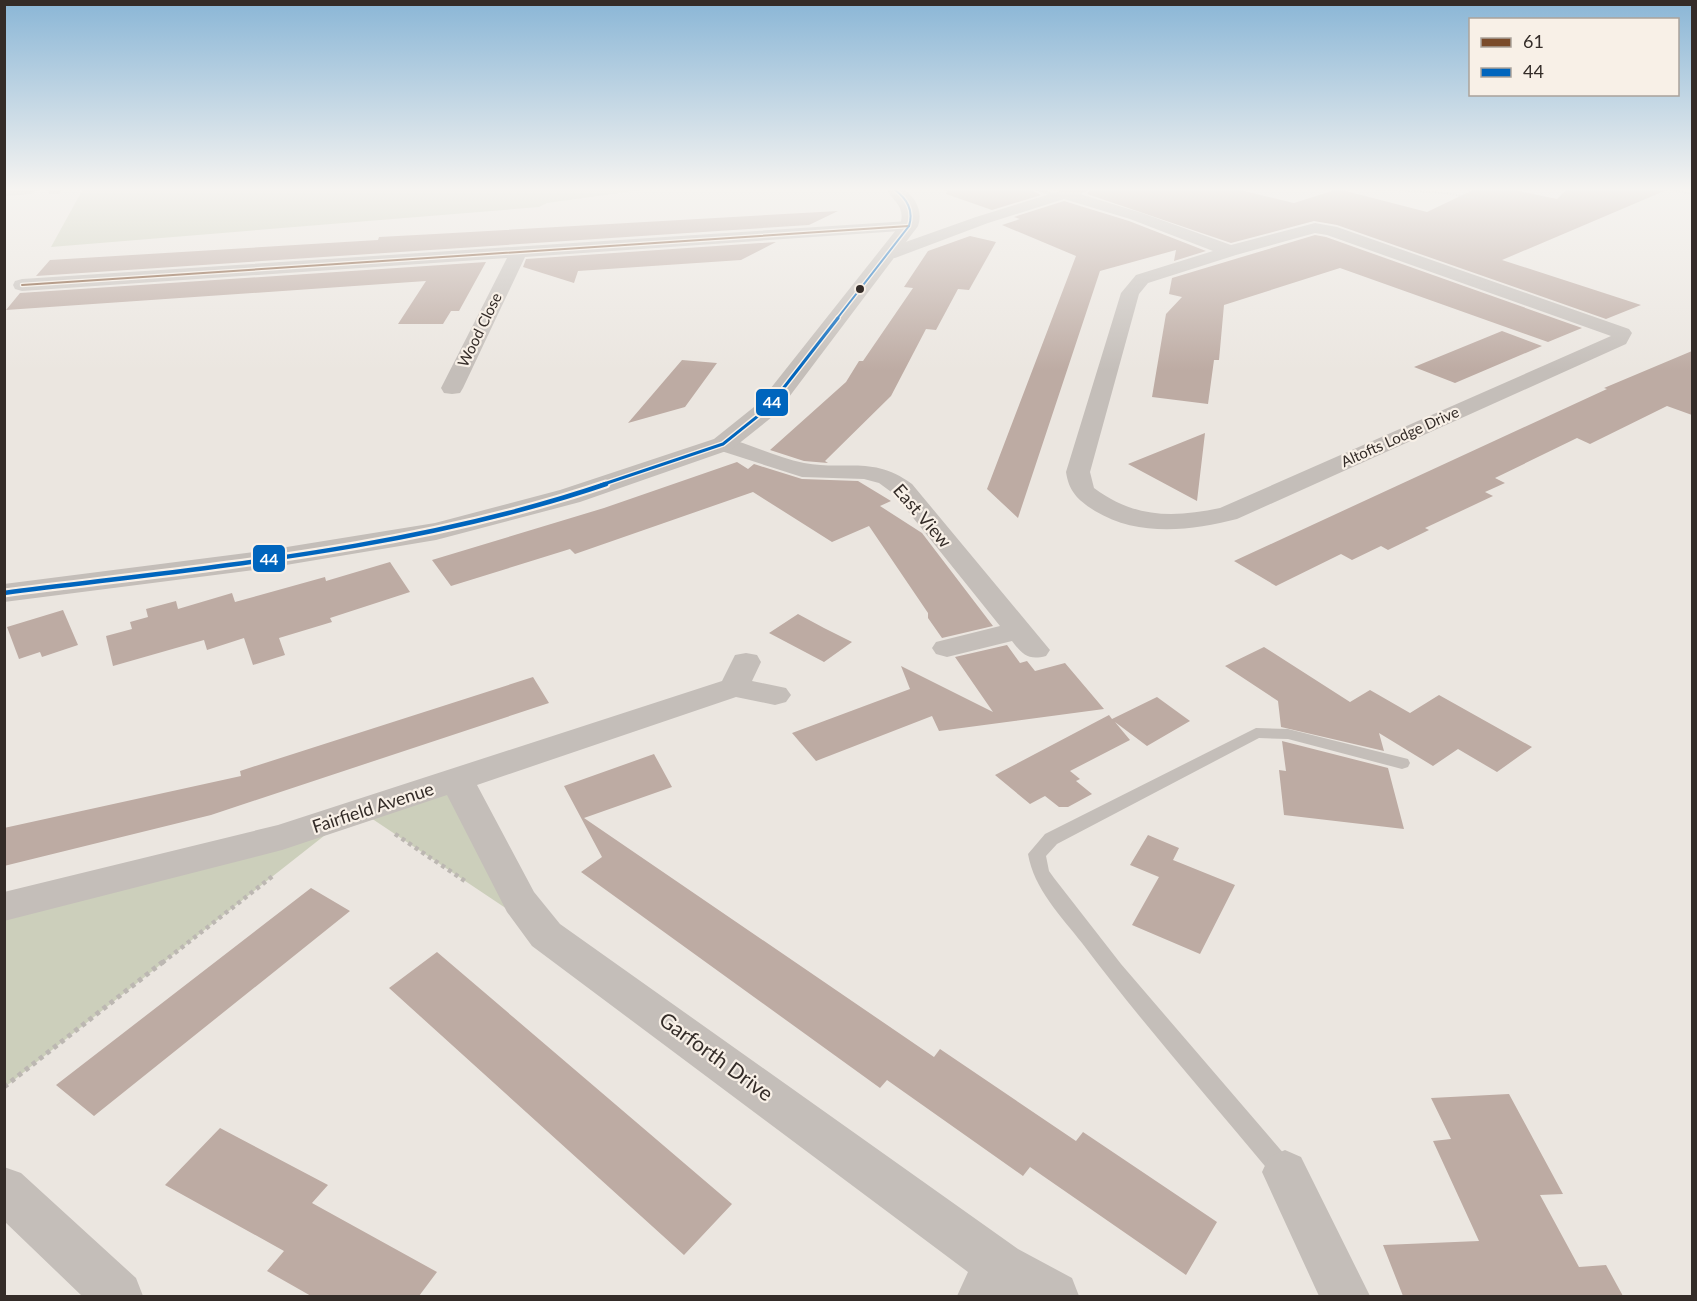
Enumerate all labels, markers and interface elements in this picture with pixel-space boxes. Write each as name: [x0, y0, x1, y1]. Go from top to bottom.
legend: [1469, 18, 1679, 96]
text: 61: [1523, 30, 1544, 52]
text: 44: [1523, 60, 1544, 82]
unlabelled marker: [854, 283, 866, 295]
street label: Wood Close: [453, 289, 505, 370]
line badge: 44: [755, 388, 789, 417]
text: 44: [763, 392, 781, 411]
street label: Altofts Lodge Drive: [1338, 402, 1461, 470]
street label: East View: [889, 479, 956, 552]
line badge: 44: [252, 544, 286, 573]
text: 44: [260, 549, 278, 568]
street label: Fairfield Avenue: [309, 777, 436, 837]
street label: Garforth Drive: [655, 1006, 779, 1105]

